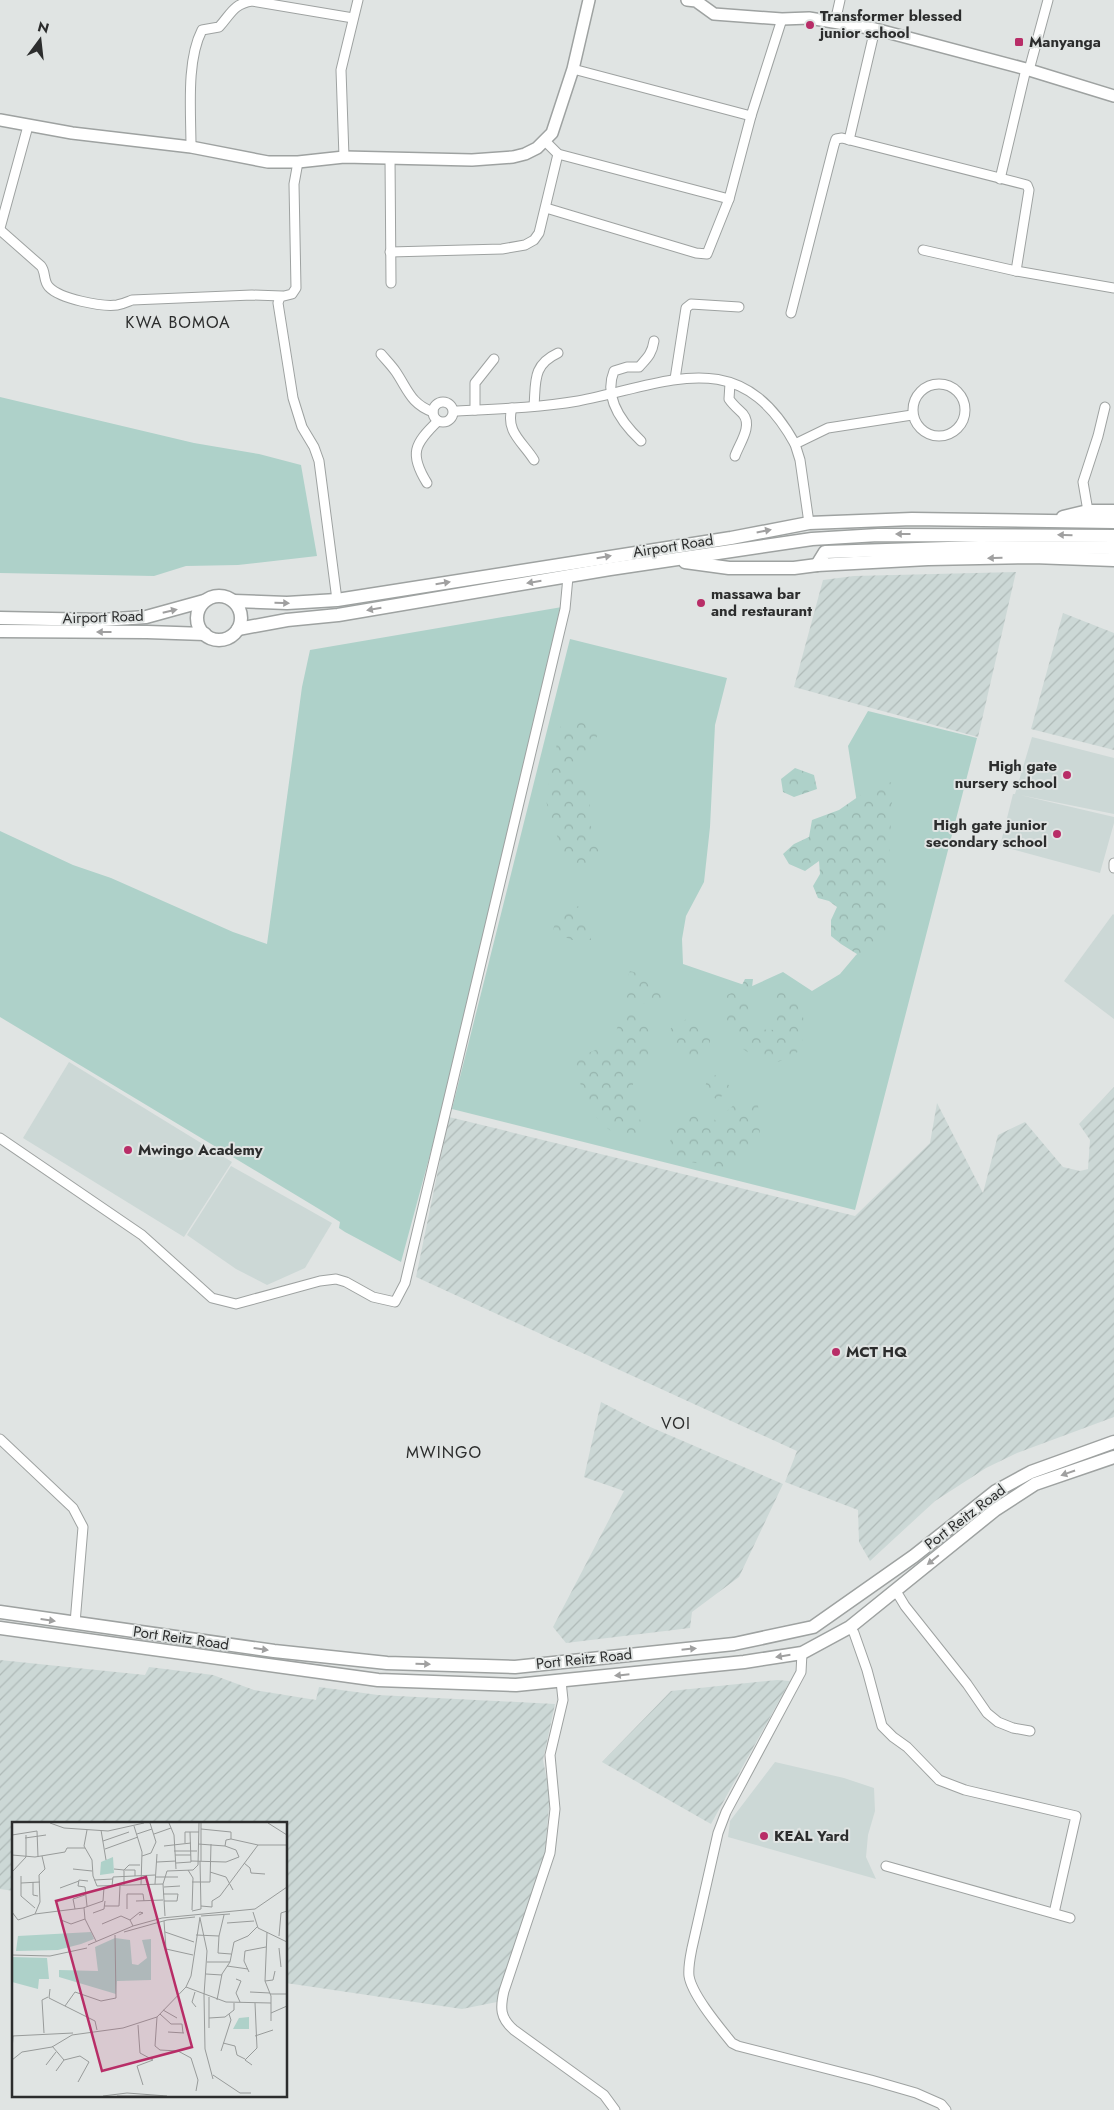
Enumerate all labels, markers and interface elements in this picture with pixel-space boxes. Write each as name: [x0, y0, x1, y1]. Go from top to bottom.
place label: Transformer blessed junior school: [818, 5, 962, 44]
north arrow: [15, 15, 65, 65]
text: N: [35, 16, 51, 39]
marker: Transformer blessed junior school: [804, 19, 816, 31]
place label: Manyanga: [1029, 31, 1101, 53]
marker: Manyanga: [1013, 36, 1025, 48]
district label: KWA BOMOA: [125, 311, 231, 334]
one-way arrow: [757, 527, 773, 535]
street label: Airport Road: [631, 529, 715, 563]
one-way arrow: [895, 530, 911, 538]
one-way arrow: [1057, 530, 1073, 538]
one-way arrow: [596, 553, 612, 561]
one-way arrow: [987, 554, 1003, 562]
one-way arrow: [436, 579, 452, 587]
one-way arrow: [525, 579, 541, 587]
place label: massawa bar and restaurant: [711, 583, 812, 622]
marker: massawa bar and restaurant: [695, 597, 707, 609]
one-way arrow: [275, 599, 291, 607]
street label: Airport Road: [62, 605, 144, 629]
one-way arrow: [365, 606, 381, 614]
one-way arrow: [163, 607, 178, 615]
one-way arrow: [96, 628, 112, 636]
place label: High gate nursery school: [955, 755, 1057, 794]
marker: High gate nursery school: [1061, 769, 1073, 781]
place label: High gate junior secondary school: [926, 814, 1048, 853]
marker: High gate junior secondary school: [1051, 828, 1063, 840]
place label: Mwingo Academy: [138, 1139, 263, 1161]
marker: Mwingo Academy: [122, 1144, 134, 1156]
place label: MCT HQ: [846, 1341, 908, 1363]
marker: MCT HQ: [830, 1346, 842, 1358]
district label: VOI: [661, 1412, 691, 1435]
district label: MWINGO: [406, 1441, 482, 1464]
one-way arrow: [1060, 1469, 1075, 1477]
street label: Port Reitz Road: [920, 1479, 1010, 1555]
one-way arrow: [927, 1555, 940, 1566]
one-way arrow: [41, 1616, 57, 1624]
street label: Port Reitz Road: [132, 1620, 230, 1656]
street label: Port Reitz Road: [535, 1643, 633, 1675]
one-way arrow: [682, 1645, 698, 1653]
one-way arrow: [253, 1646, 269, 1654]
one-way arrow: [775, 1652, 791, 1660]
one-way arrow: [415, 1660, 431, 1668]
one-way arrow: [613, 1671, 629, 1679]
inset map: [12, 1822, 288, 2098]
place label: KEAL Yard: [774, 1825, 849, 1847]
marker: KEAL Yard: [758, 1830, 770, 1842]

